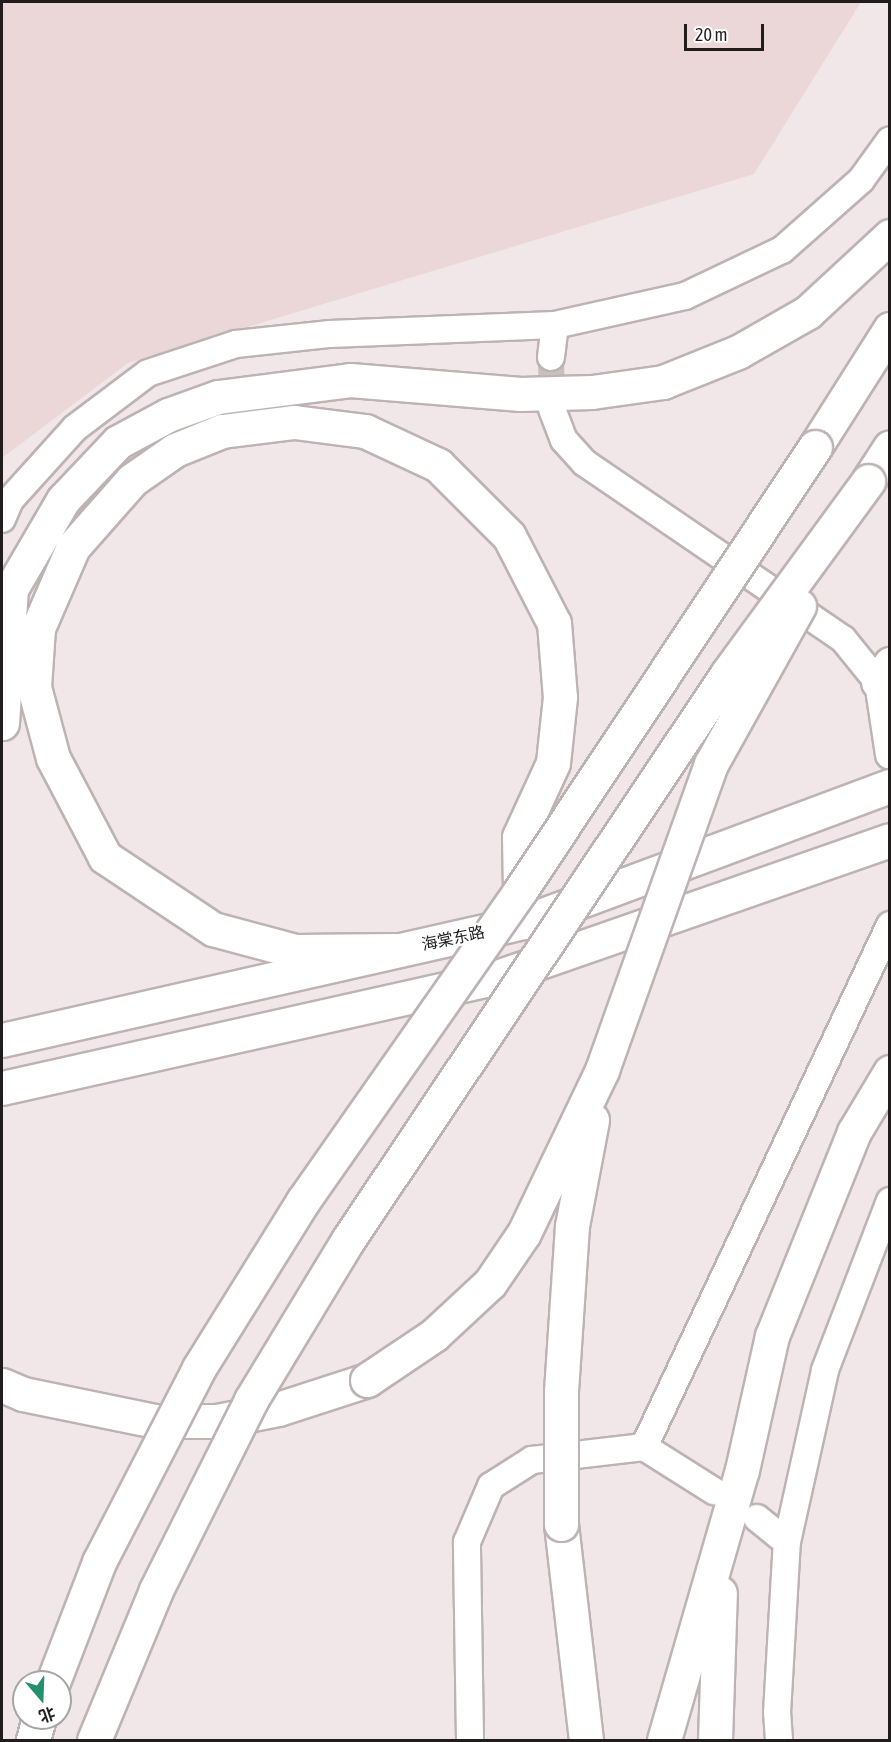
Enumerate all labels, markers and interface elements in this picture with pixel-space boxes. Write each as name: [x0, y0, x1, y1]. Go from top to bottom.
scale bar: [687, 12, 766, 50]
text: 20 m: [695, 24, 727, 45]
street label: 海棠东路: [420, 922, 486, 954]
north arrow: [12, 1670, 72, 1730]
text: 北: [37, 1704, 58, 1726]

